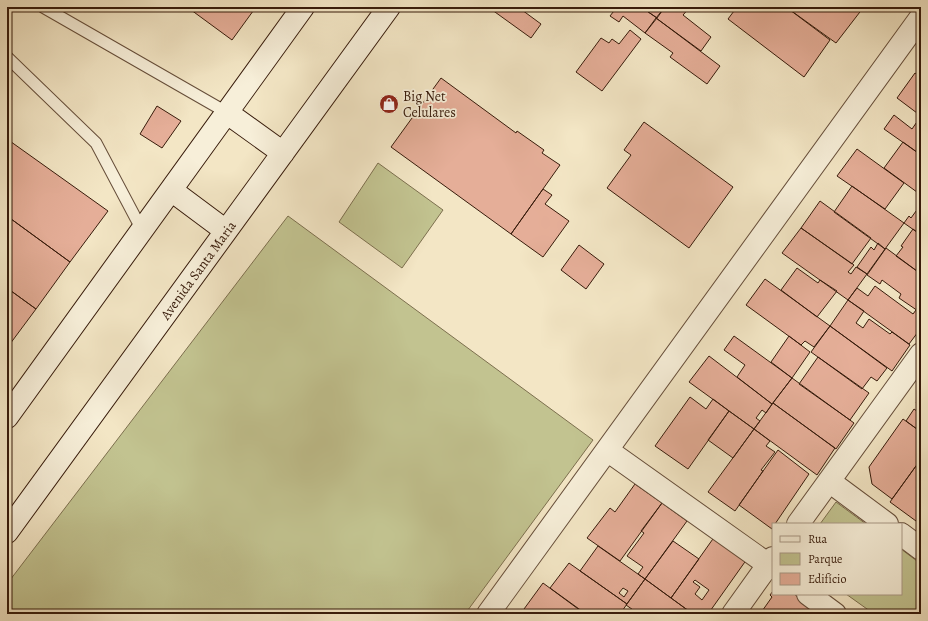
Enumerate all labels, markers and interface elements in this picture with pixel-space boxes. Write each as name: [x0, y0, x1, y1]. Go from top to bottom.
place label: Big Net Celulares: [403, 87, 456, 122]
shop icon: Big Net Celulares: [378, 93, 400, 115]
street label: Avenida Santa Maria: [155, 217, 241, 324]
legend: [772, 523, 902, 595]
text: Rua: [808, 531, 827, 547]
text: Parque: [808, 551, 843, 567]
text: Edifício: [808, 571, 846, 587]

